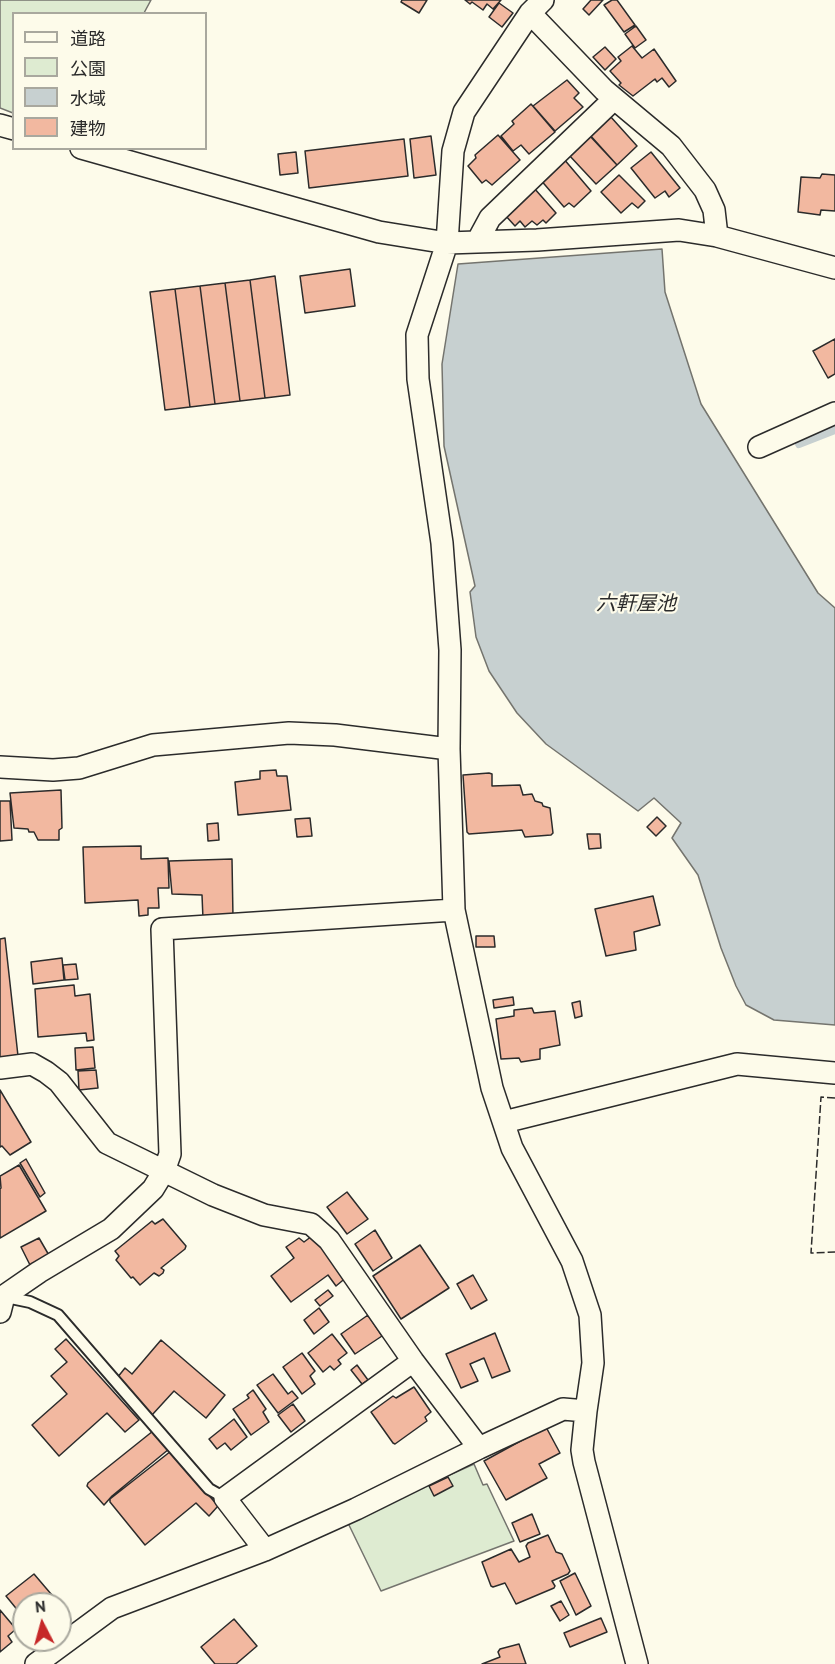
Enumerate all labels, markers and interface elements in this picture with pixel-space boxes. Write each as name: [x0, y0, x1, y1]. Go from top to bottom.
legend: [12, 12, 207, 150]
text: 道路: [70, 27, 106, 50]
text: 公園: [70, 57, 106, 80]
text: 水域: [70, 87, 106, 110]
text: 建物: [70, 117, 106, 140]
water label: 六軒屋池: [596, 592, 676, 616]
north arrow: [12, 1592, 72, 1652]
text: N: [34, 1596, 47, 1617]

